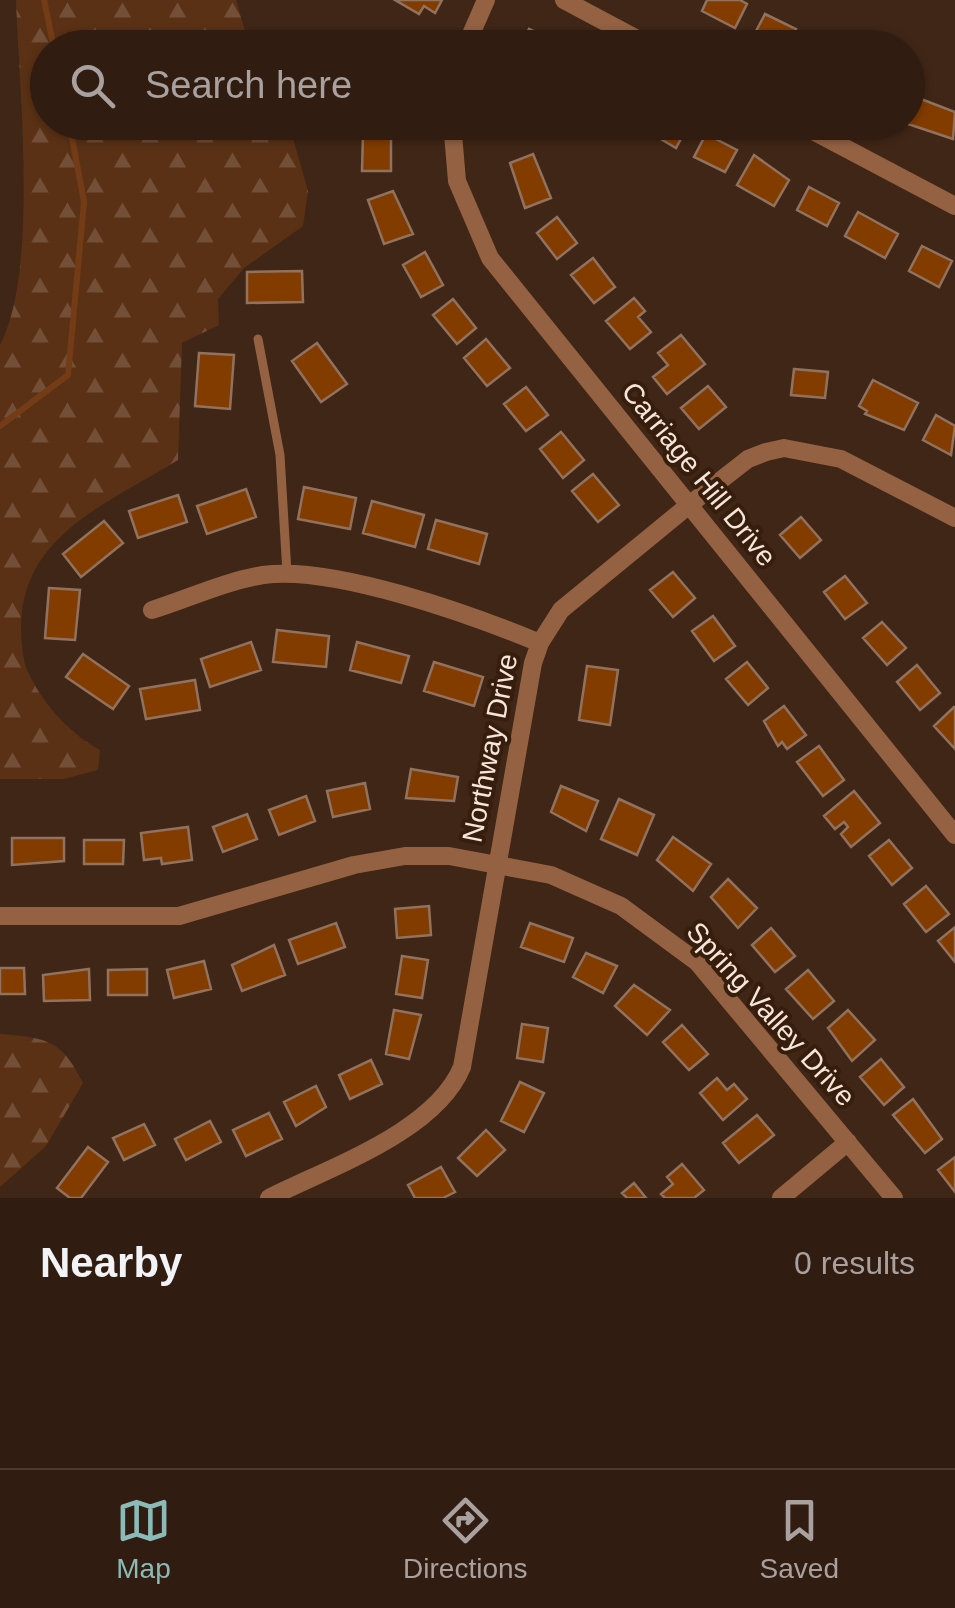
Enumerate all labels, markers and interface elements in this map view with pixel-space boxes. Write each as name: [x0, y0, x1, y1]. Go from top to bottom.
search box: [30, 30, 925, 140]
icon: search: [65, 58, 120, 113]
text: Search here: [145, 64, 352, 106]
street label: Carriage Hill Drive: [615, 376, 783, 572]
street label: Northway Drive: [457, 651, 523, 845]
street label: Spring Valley Drive: [681, 916, 861, 1112]
text: Nearby: [40, 1239, 182, 1286]
text: 0 results: [794, 1245, 915, 1281]
tab: Map: [116, 1493, 171, 1585]
tab: Directions: [403, 1493, 528, 1585]
tab: Saved: [760, 1493, 839, 1585]

